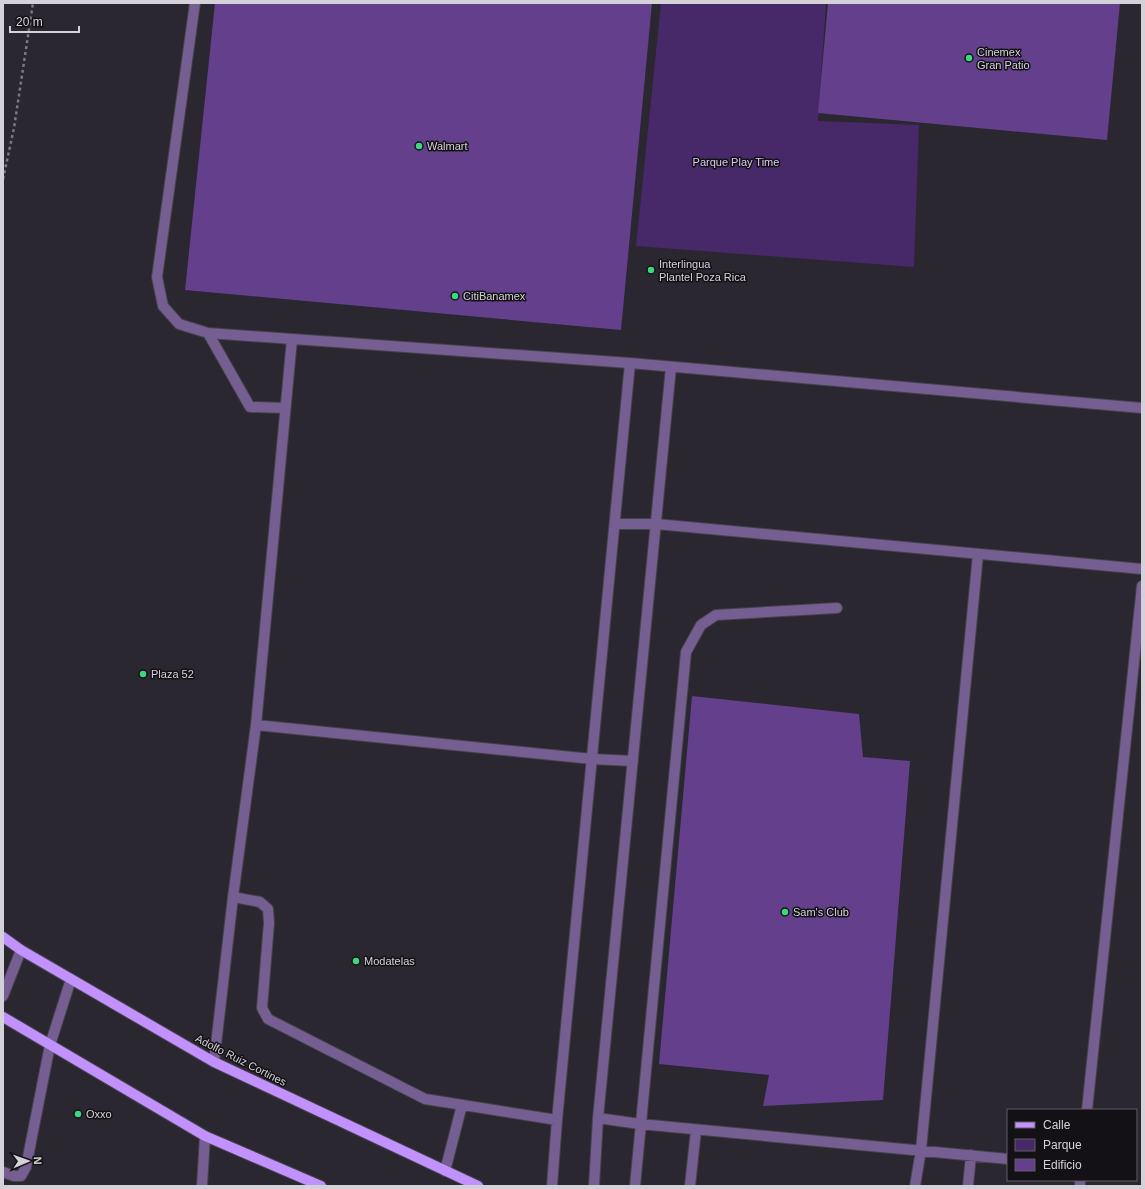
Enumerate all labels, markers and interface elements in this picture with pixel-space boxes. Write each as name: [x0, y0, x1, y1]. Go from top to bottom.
scale bar: [10, 8, 79, 34]
text: 20 m: [16, 15, 43, 29]
place label: Cinemex Gran Patio: [977, 46, 1030, 71]
marker: Cinemex Gran Patio: [964, 53, 974, 63]
place label: Walmart: [427, 140, 468, 152]
marker: Walmart: [414, 141, 424, 151]
park label: Parque Play Time: [693, 156, 779, 168]
place label: Interlingua Plantel Poza Rica: [659, 258, 747, 283]
marker: Interlingua Plantel Poza Rica: [646, 265, 656, 275]
place label: CitiBanamex: [463, 290, 526, 302]
marker: CitiBanamex: [450, 291, 460, 301]
place label: Plaza 52: [151, 668, 194, 680]
marker: Plaza 52: [138, 669, 148, 679]
place label: Sam's Club: [793, 906, 849, 918]
marker: Sam's Club: [780, 907, 790, 917]
place label: Modatelas: [364, 955, 415, 967]
marker: Modatelas: [351, 956, 361, 966]
street label: Adolfo Ruiz Cortines: [194, 1032, 289, 1088]
place label: Oxxo: [86, 1108, 112, 1120]
marker: Oxxo: [73, 1109, 83, 1119]
legend: [1007, 1109, 1137, 1181]
text: Calle: [1043, 1118, 1071, 1132]
text: Parque: [1043, 1138, 1082, 1152]
north arrow: [8, 1141, 48, 1181]
text: N: [32, 1156, 44, 1165]
text: Edificio: [1043, 1158, 1082, 1172]

